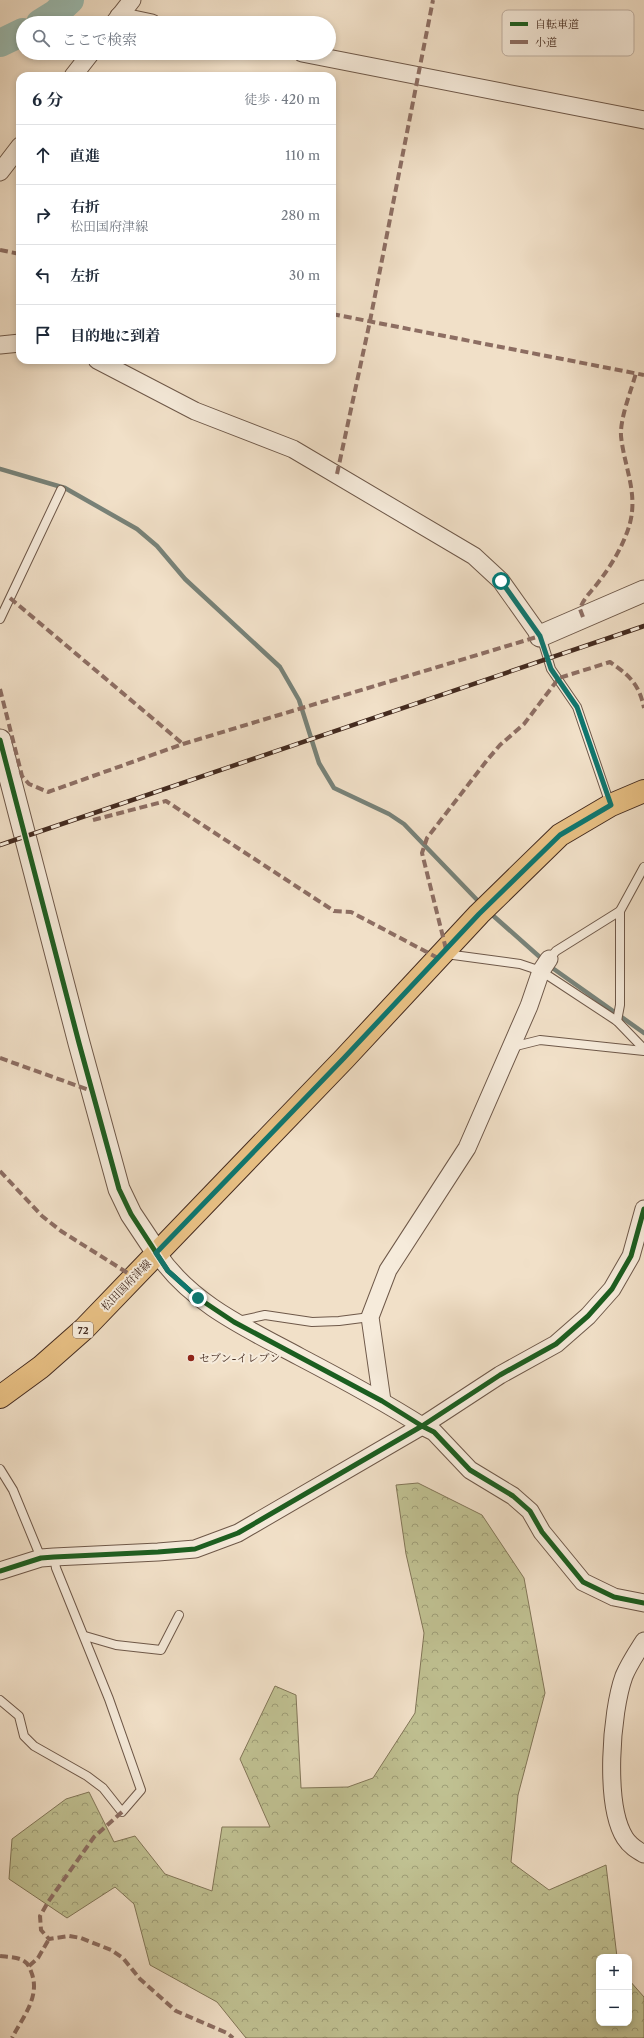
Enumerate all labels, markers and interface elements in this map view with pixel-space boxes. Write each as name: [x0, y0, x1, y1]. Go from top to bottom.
legend: [502, 10, 634, 56]
search box: [16, 16, 336, 60]
text: 自転車道: [535, 17, 579, 31]
icon: search: [30, 27, 52, 49]
text: ここで検索: [62, 30, 137, 49]
text: 小道: [535, 35, 557, 49]
text: 6 分: [32, 90, 63, 110]
text: 徒歩 · 420 m: [245, 91, 320, 107]
icon: ahead: [32, 144, 54, 166]
text: 直進: [70, 146, 100, 165]
text: 110 m: [285, 147, 320, 163]
text: 右折: [70, 197, 100, 216]
icon: right: [32, 204, 54, 226]
text: 280 m: [281, 207, 320, 223]
text: 松田国府津線: [70, 218, 148, 234]
icon: left: [32, 264, 54, 286]
text: 左折: [70, 266, 100, 285]
text: 30 m: [289, 267, 320, 283]
icon: arrive: [32, 324, 54, 346]
text: 目的地に到着: [70, 326, 160, 345]
route start: [492, 572, 510, 590]
street label: 松田国府津線: [98, 1256, 154, 1314]
route end: [189, 1289, 207, 1307]
road number: 72: [73, 1322, 93, 1338]
place label: セブン-イレブン: [199, 1351, 280, 1365]
marker: セブン-イレブン: [186, 1353, 196, 1363]
map controls: [596, 1954, 632, 2026]
button: +: [596, 1954, 632, 1990]
button: −: [596, 1990, 632, 2026]

